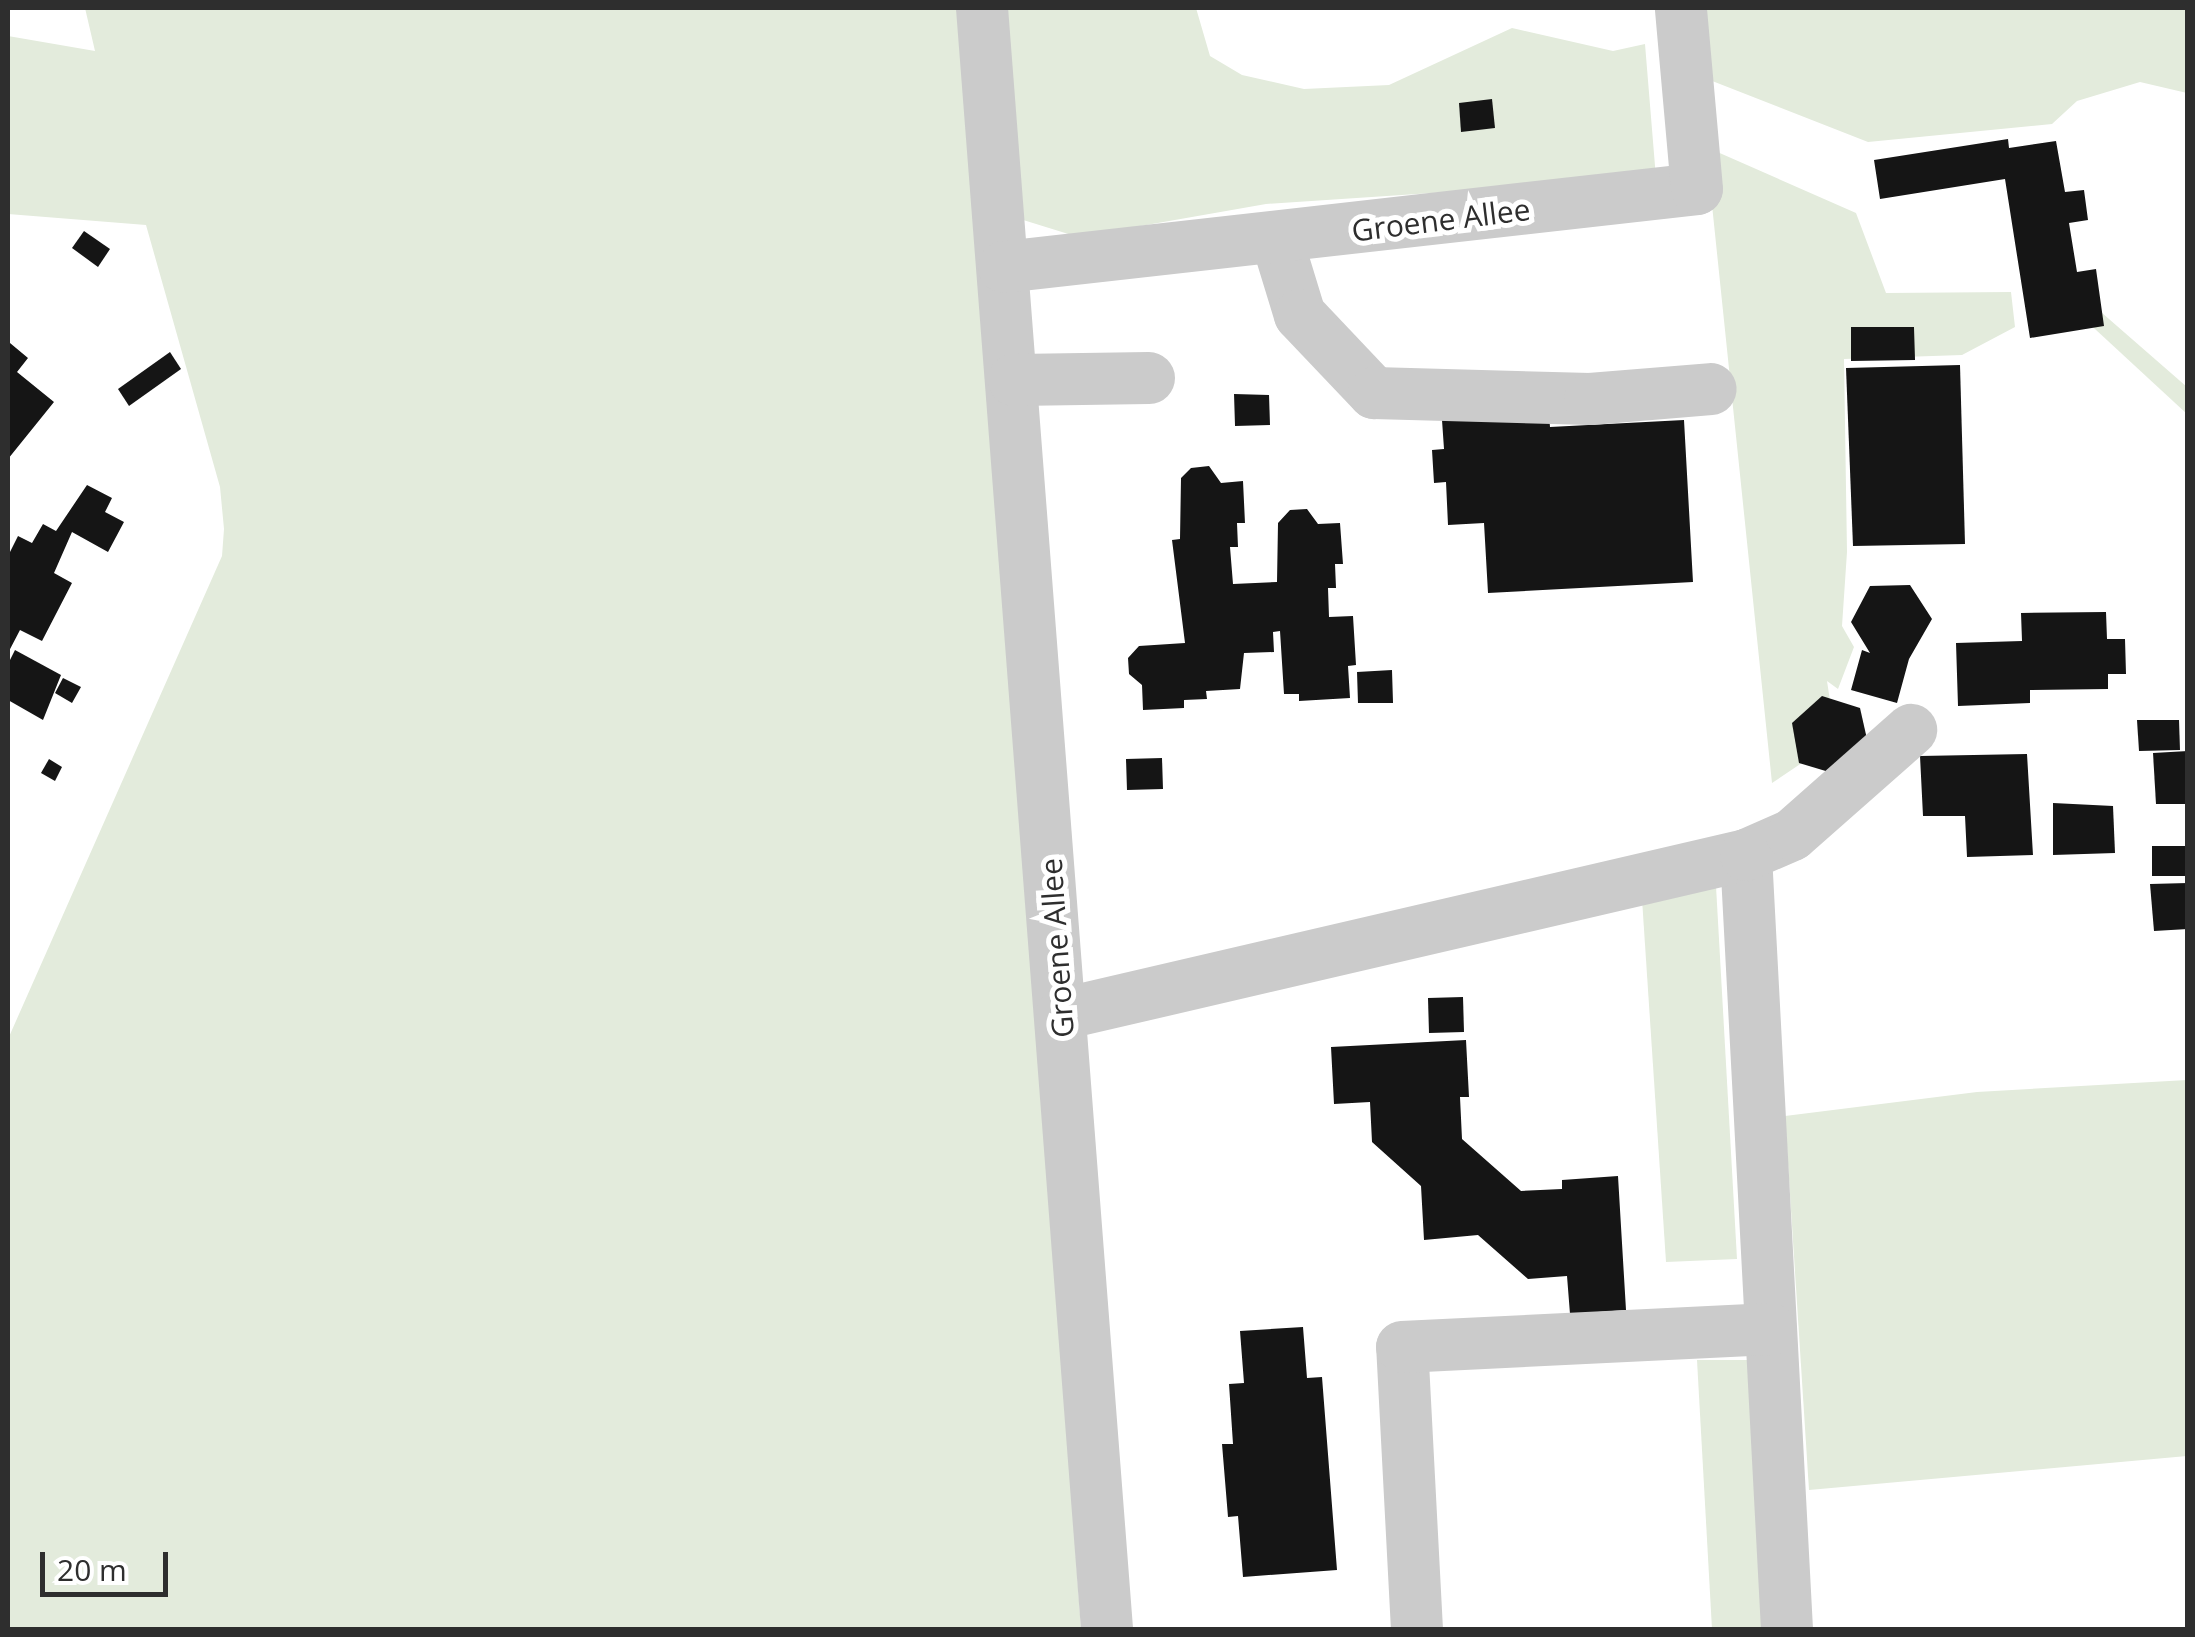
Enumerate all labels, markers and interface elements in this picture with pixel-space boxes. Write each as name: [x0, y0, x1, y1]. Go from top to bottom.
street label: Groene Allee: [1350, 191, 1532, 249]
street label: Groene Allee: [1033, 857, 1081, 1039]
scale bar: [45, 1532, 172, 1594]
text: 20 m: [57, 1549, 127, 1590]

